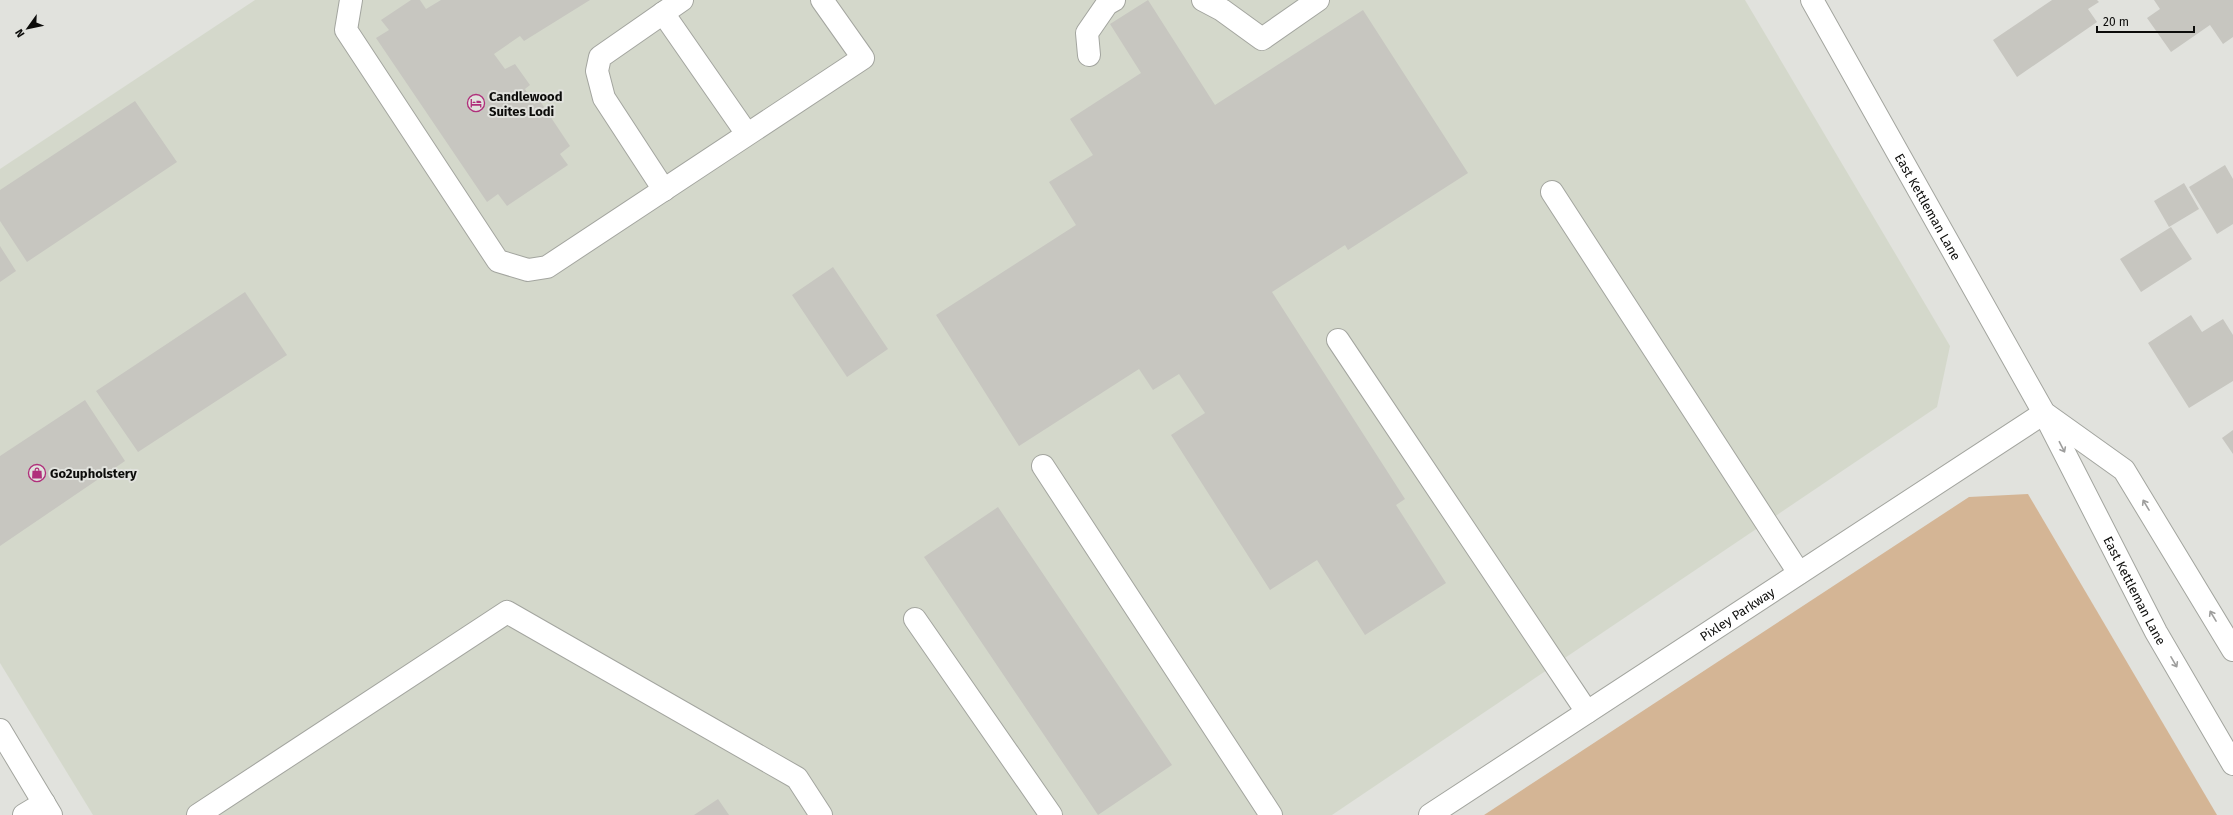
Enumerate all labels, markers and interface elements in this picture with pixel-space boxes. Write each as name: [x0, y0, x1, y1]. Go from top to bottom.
north arrow: [8, 8, 48, 48]
scale bar: [2097, 8, 2194, 34]
text: 20 m: [2103, 15, 2129, 29]
text: N: [13, 27, 27, 40]
place label: Candlewood Suites Lodi: [489, 89, 562, 119]
hotel icon: Candlewood Suites Lodi: [466, 93, 486, 113]
street label: East Kettleman Lane: [1892, 151, 1964, 263]
one-way arrow: [2059, 441, 2066, 453]
shop icon: Go2upholstery: [27, 463, 47, 483]
place label: Go2upholstery: [50, 466, 137, 481]
one-way arrow: [2141, 499, 2149, 511]
street label: East Kettleman Lane: [2100, 534, 2169, 648]
street label: Pixley Parkway: [1697, 584, 1778, 644]
one-way arrow: [2208, 610, 2216, 622]
one-way arrow: [2170, 656, 2178, 668]

